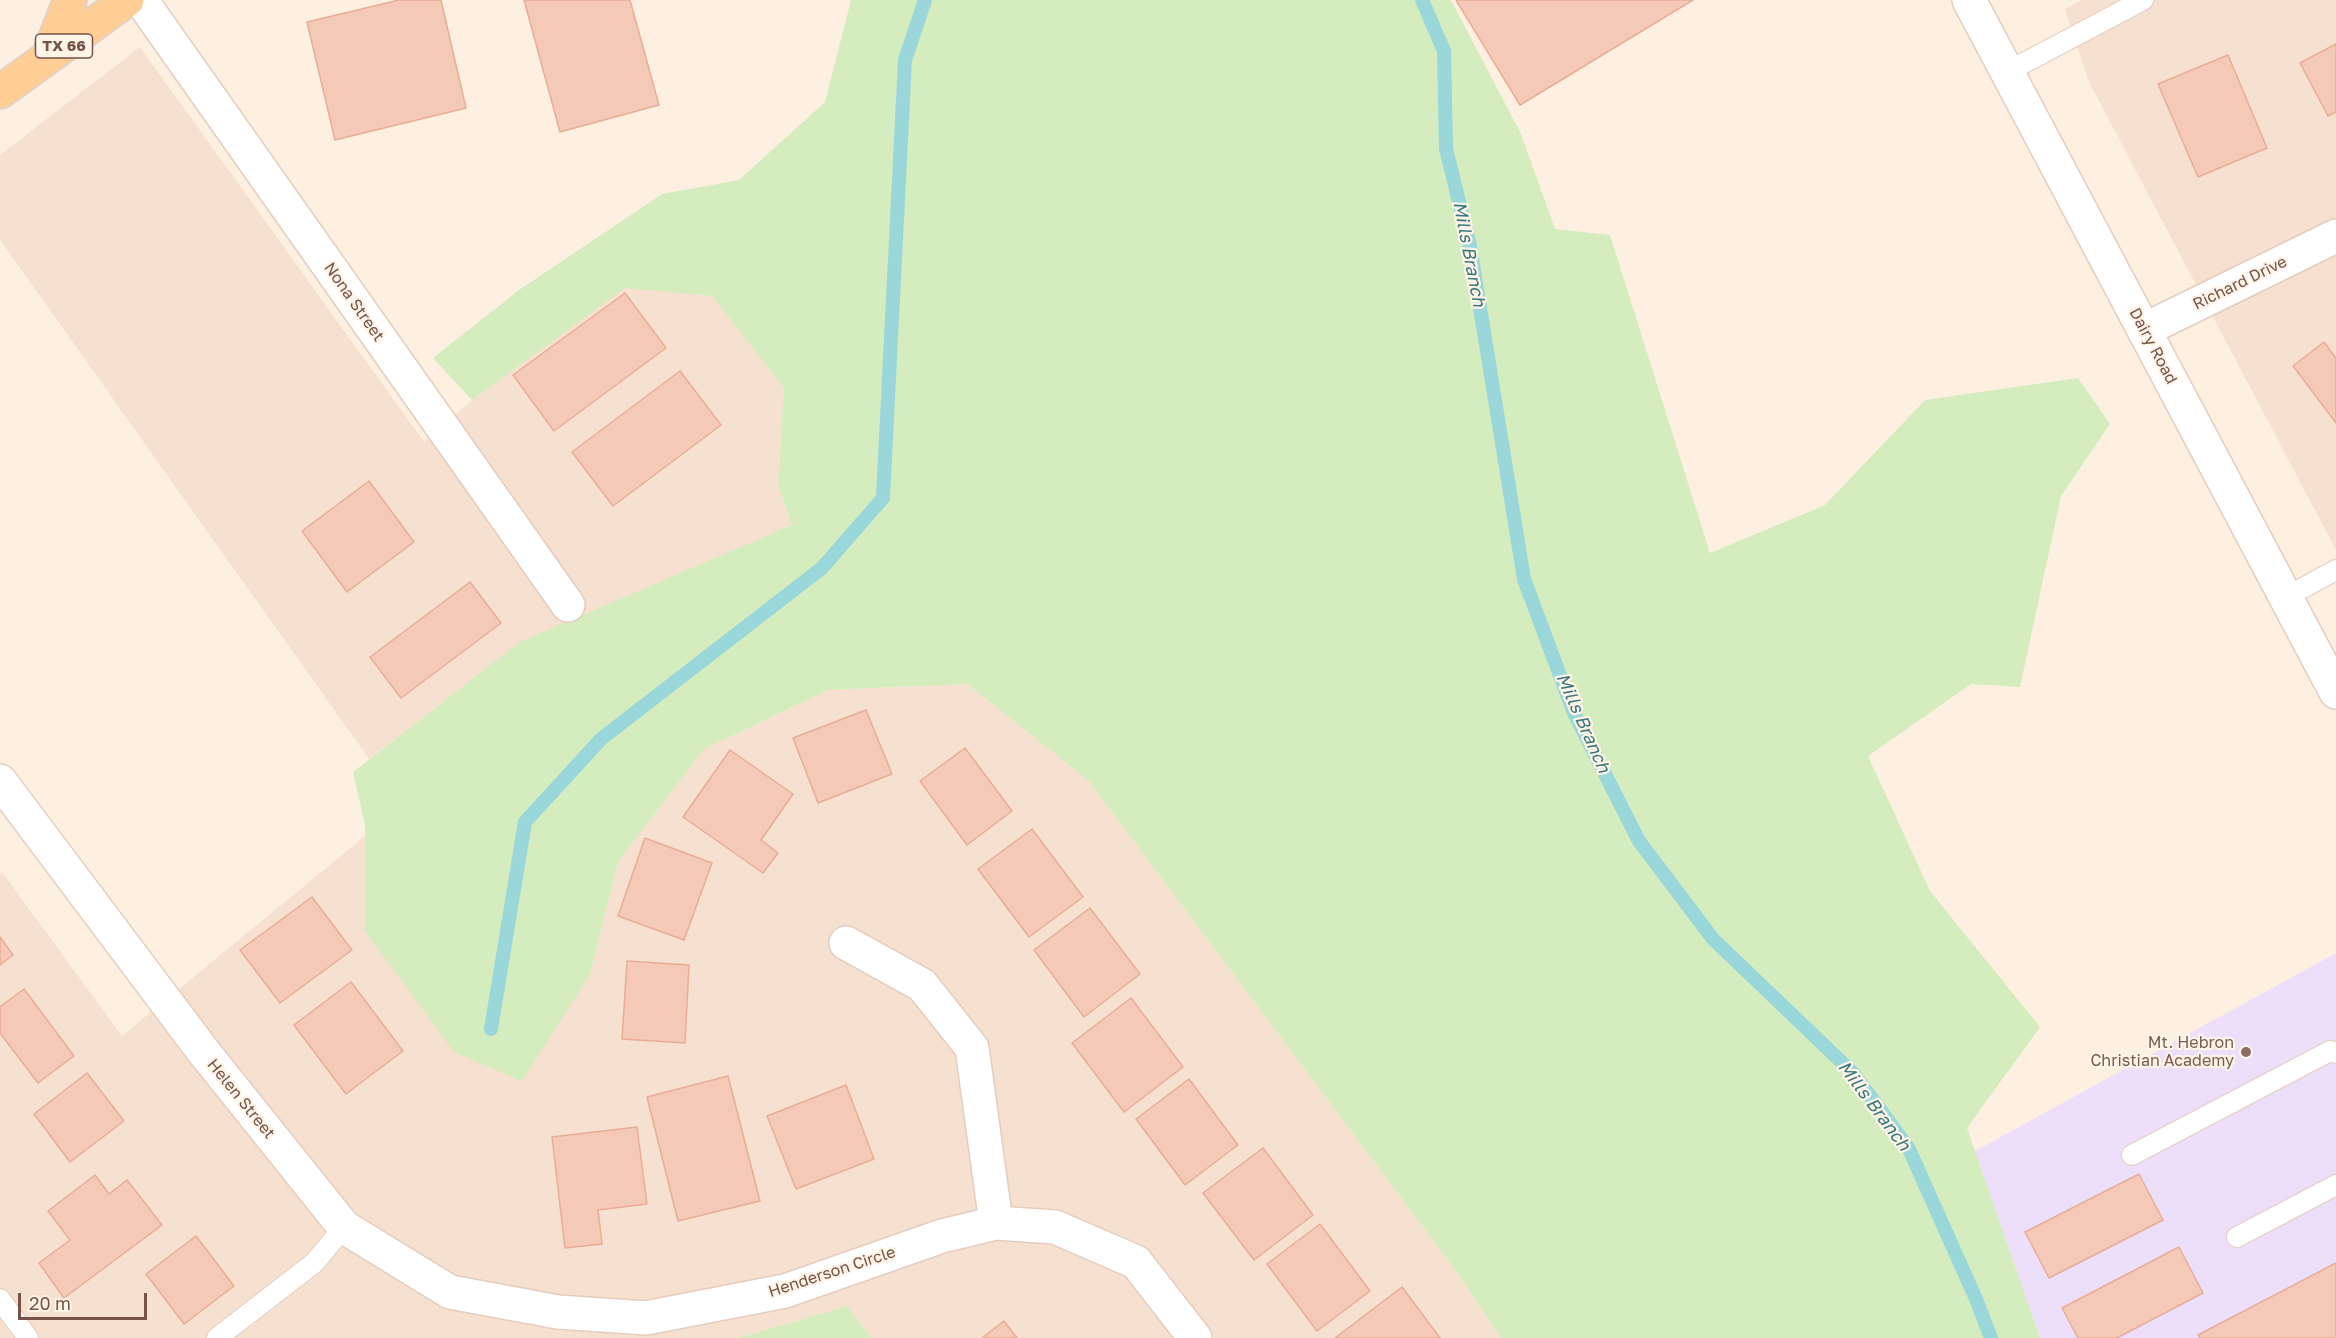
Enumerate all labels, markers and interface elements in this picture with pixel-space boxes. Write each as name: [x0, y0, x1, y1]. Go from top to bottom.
road number: TX 66: [36, 34, 92, 58]
water label: Mills Branch: [1448, 199, 1490, 309]
street label: Richard Drive: [2190, 252, 2290, 314]
street label: Nona Street: [320, 259, 388, 345]
street label: Dairy Road: [2125, 305, 2181, 387]
water label: Mills Branch: [1551, 670, 1615, 776]
place label: Mt. Hebron Christian Academy: [2090, 1033, 2234, 1071]
marker: Mt. Hebron Christian Academy: [2239, 1045, 2253, 1059]
street label: Helen Street: [203, 1055, 279, 1143]
water label: Mills Branch: [1833, 1057, 1915, 1155]
street label: Henderson Circle: [766, 1242, 898, 1302]
scale bar: [21, 1281, 150, 1319]
text: 20 m: [29, 1292, 71, 1314]

